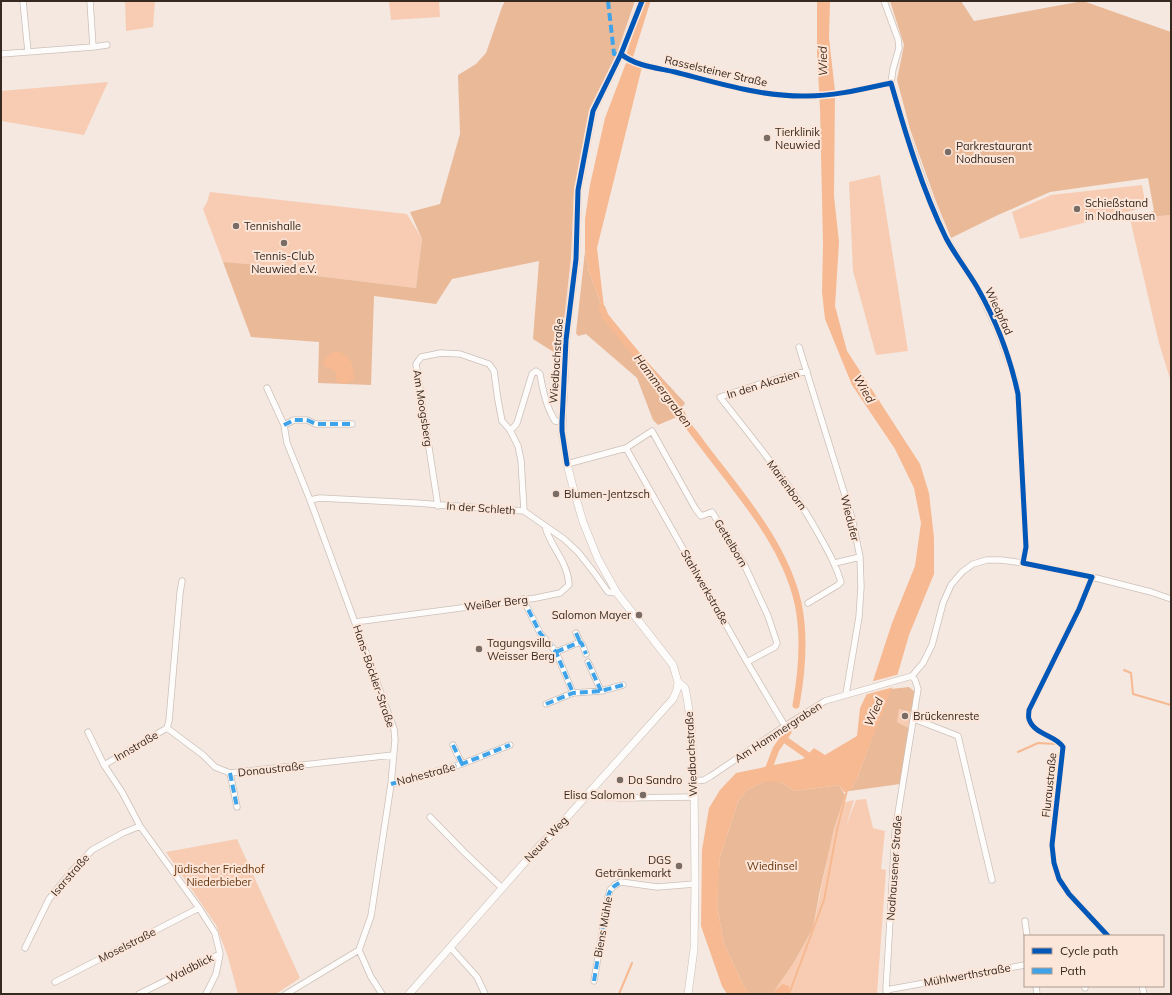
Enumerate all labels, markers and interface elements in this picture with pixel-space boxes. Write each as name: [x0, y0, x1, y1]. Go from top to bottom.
water label: Wied: [815, 45, 830, 76]
street label: Rasselsteiner Straße: [663, 52, 769, 90]
place label: Tierklinik Neuwied: [775, 125, 820, 152]
marker: Tierklinik Neuwied: [762, 133, 772, 143]
place label: Parkrestaurant Nodhausen: [956, 139, 1032, 166]
marker: Parkrestaurant Nodhausen: [943, 147, 953, 157]
place label: Schießstand in Nodhausen: [1085, 196, 1155, 223]
marker: Schießstand in Nodhausen: [1072, 204, 1082, 214]
place label: Tennishalle: [244, 219, 301, 233]
marker: Tennishalle: [231, 221, 241, 231]
marker: Tennis-Club Neuwied e.V.: [279, 238, 289, 248]
place label: Tennis-Club Neuwied e.V.: [251, 249, 317, 276]
street label: Wiedpfad: [982, 285, 1016, 337]
street label: Wiedbachstraße: [546, 318, 566, 404]
water label: Hammergraben: [631, 351, 696, 430]
street label: In den Akazien: [725, 366, 801, 402]
street label: Am Moogsberg: [410, 368, 436, 448]
water label: Wied: [850, 372, 879, 406]
street label: Marienborn: [764, 457, 810, 513]
place label: Blumen-Jentzsch: [564, 487, 650, 501]
marker: Blumen-Jentzsch: [551, 489, 561, 499]
street label: Wiedufer: [837, 493, 863, 543]
street label: In der Schleth: [446, 499, 516, 517]
street label: Gettelborn: [711, 516, 751, 570]
street label: Stahlwerkstraße: [678, 547, 732, 627]
street label: Weißer Berg: [463, 592, 529, 614]
place label: Salomon Mayer: [552, 608, 631, 622]
marker: Salomon Mayer: [634, 610, 644, 620]
street label: Hans-Böckler-Straße: [350, 623, 398, 729]
place label: Tagungsvilla Weisser Berg: [487, 636, 555, 663]
marker: Tagungsvilla Weisser Berg: [474, 644, 484, 654]
water label: Wied: [861, 694, 887, 729]
street label: Am Hammergraben: [732, 699, 824, 765]
place label: Brückenreste: [913, 709, 979, 723]
street label: Wiedbachstraße: [682, 711, 700, 797]
marker: Brückenreste: [900, 711, 910, 721]
street label: Innstraße: [111, 728, 161, 764]
street label: Fluraustraße: [1039, 752, 1059, 818]
street label: Donaustraße: [237, 759, 305, 779]
street label: Nahestraße: [395, 759, 457, 789]
place label: Da Sandro: [628, 773, 682, 787]
marker: Da Sandro: [615, 775, 625, 785]
place label: Elisa Salomon: [564, 788, 635, 802]
marker: Elisa Salomon: [638, 790, 648, 800]
street label: Neuer Weg: [521, 813, 571, 865]
street label: Nodhausener Straße: [883, 815, 905, 921]
street label: Isarstraße: [48, 851, 92, 899]
place label: DGS Getränkemarkt: [595, 853, 671, 880]
park label: Wiedinsel: [747, 859, 797, 873]
marker: DGS Getränkemarkt: [674, 861, 684, 871]
park label: Jüdischer Friedhof Niederbieber: [173, 862, 265, 889]
street label: Biens Mühle: [591, 895, 615, 959]
street label: Moselstraße: [96, 925, 158, 965]
legend: [1024, 935, 1164, 987]
text: Cycle path: [1060, 943, 1118, 958]
street label: Waldblick: [164, 950, 216, 986]
street label: Mühlwerthstraße: [923, 960, 1011, 990]
text: Path: [1060, 963, 1086, 978]

